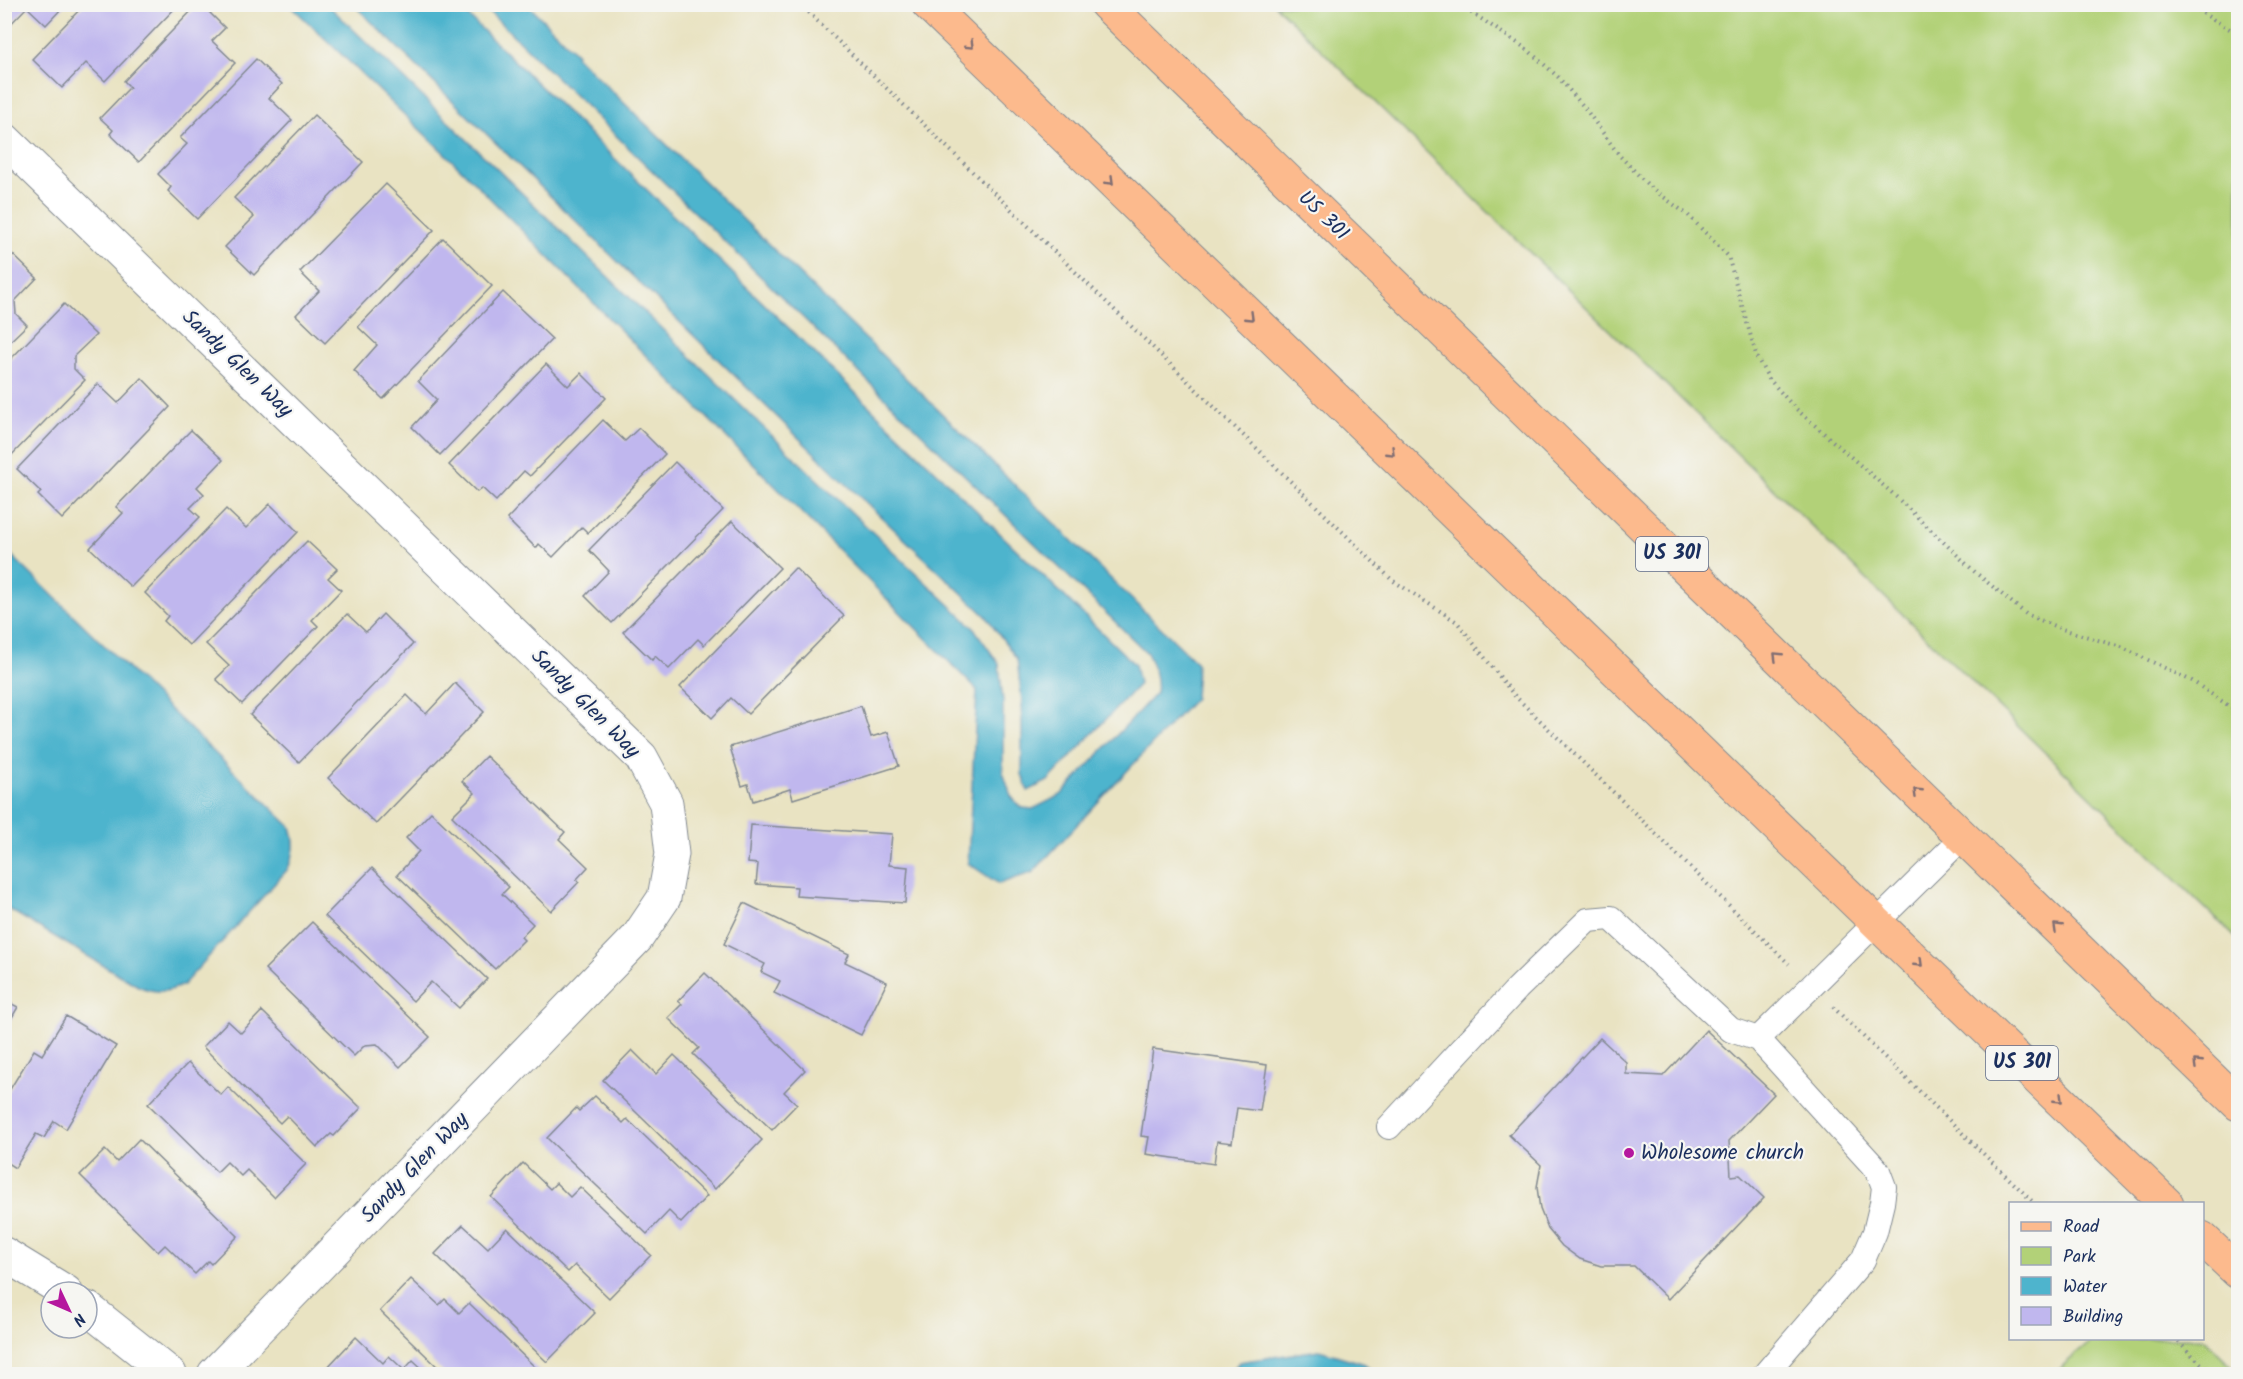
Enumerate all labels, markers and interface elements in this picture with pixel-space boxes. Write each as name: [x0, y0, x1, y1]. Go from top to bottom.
one-way arrow: [963, 38, 974, 49]
one-way arrow: [1104, 174, 1114, 185]
street label: US 301: [1290, 183, 1356, 249]
street label: Sandy Glen Way: [174, 302, 300, 426]
one-way arrow: [1243, 309, 1254, 320]
one-way arrow: [1384, 445, 1394, 456]
road number: US 301: [1636, 537, 1708, 571]
street label: Sandy Glen Way: [522, 641, 648, 767]
one-way arrow: [1773, 652, 1784, 663]
one-way arrow: [1913, 788, 1924, 799]
one-way arrow: [2053, 924, 2064, 935]
one-way arrow: [1911, 956, 1922, 967]
road number: US 301: [1986, 1046, 2058, 1080]
one-way arrow: [2193, 1060, 2204, 1071]
one-way arrow: [2052, 1092, 2062, 1103]
street label: Sandy Glen Way: [353, 1105, 477, 1231]
place label: Wholesome church: [1641, 1137, 1804, 1170]
marker: Wholesome church: [1622, 1146, 1636, 1160]
legend: [2009, 1202, 2204, 1340]
text: Road: [2063, 1213, 2100, 1242]
text: Park: [2063, 1243, 2096, 1272]
text: Water: [2063, 1273, 2108, 1302]
north arrow: [39, 1280, 99, 1340]
text: Building: [2063, 1303, 2123, 1332]
text: N: [66, 1307, 91, 1332]

